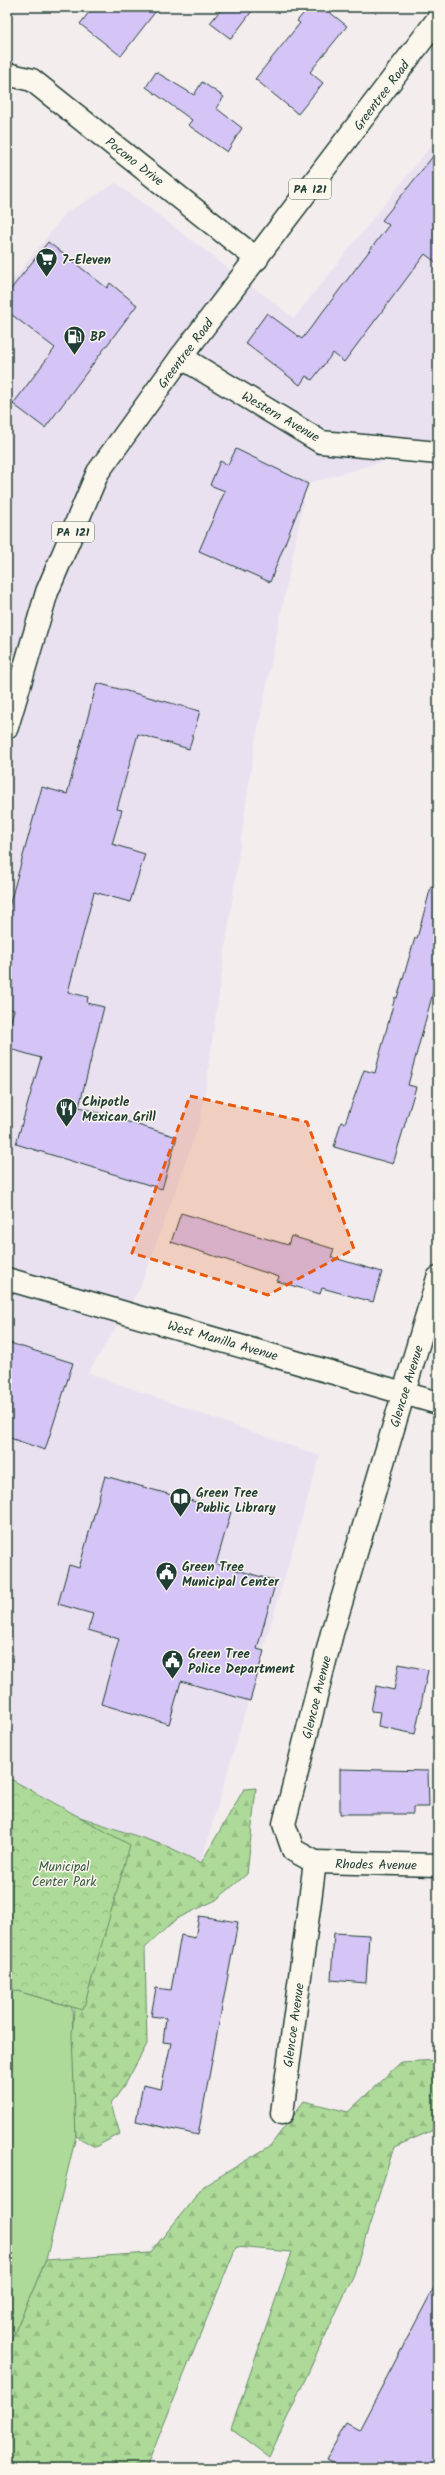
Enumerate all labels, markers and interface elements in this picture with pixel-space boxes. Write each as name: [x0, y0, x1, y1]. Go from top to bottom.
street label: Greentree Road: [349, 56, 416, 135]
street label: Pocono Drive: [100, 132, 168, 192]
road number: PA 121: [289, 179, 331, 199]
supermarket icon: 7-Eleven: [34, 246, 60, 279]
place label: 7-Eleven: [62, 250, 111, 271]
street label: Greentree Road: [153, 314, 220, 393]
fuel station icon: BP: [61, 323, 87, 356]
place label: BP: [90, 327, 106, 348]
street label: Western Avenue: [237, 386, 323, 448]
road number: PA 121: [52, 522, 94, 542]
place label: Chipotle Mexican Grill: [82, 1092, 156, 1128]
restaurant icon: Chipotle Mexican Grill: [54, 1095, 80, 1128]
street label: West Manilla Avenue: [165, 1316, 280, 1367]
street label: Glencoe Avenue: [385, 1343, 430, 1430]
place label: Green Tree Public Library: [196, 1483, 276, 1519]
library icon: Green Tree Public Library: [168, 1486, 194, 1519]
place label: Green Tree Municipal Center: [182, 1557, 280, 1593]
public building icon: Green Tree Municipal Center: [154, 1560, 180, 1593]
place label: Green Tree Police Department: [188, 1644, 295, 1680]
public building icon: Green Tree Police Department: [160, 1647, 186, 1680]
street label: Glencoe Avenue: [297, 1653, 338, 1741]
street label: Rhodes Avenue: [335, 1854, 417, 1877]
park label: Municipal Center Park: [32, 1857, 97, 1893]
street label: Glencoe Avenue: [278, 1982, 311, 2069]

